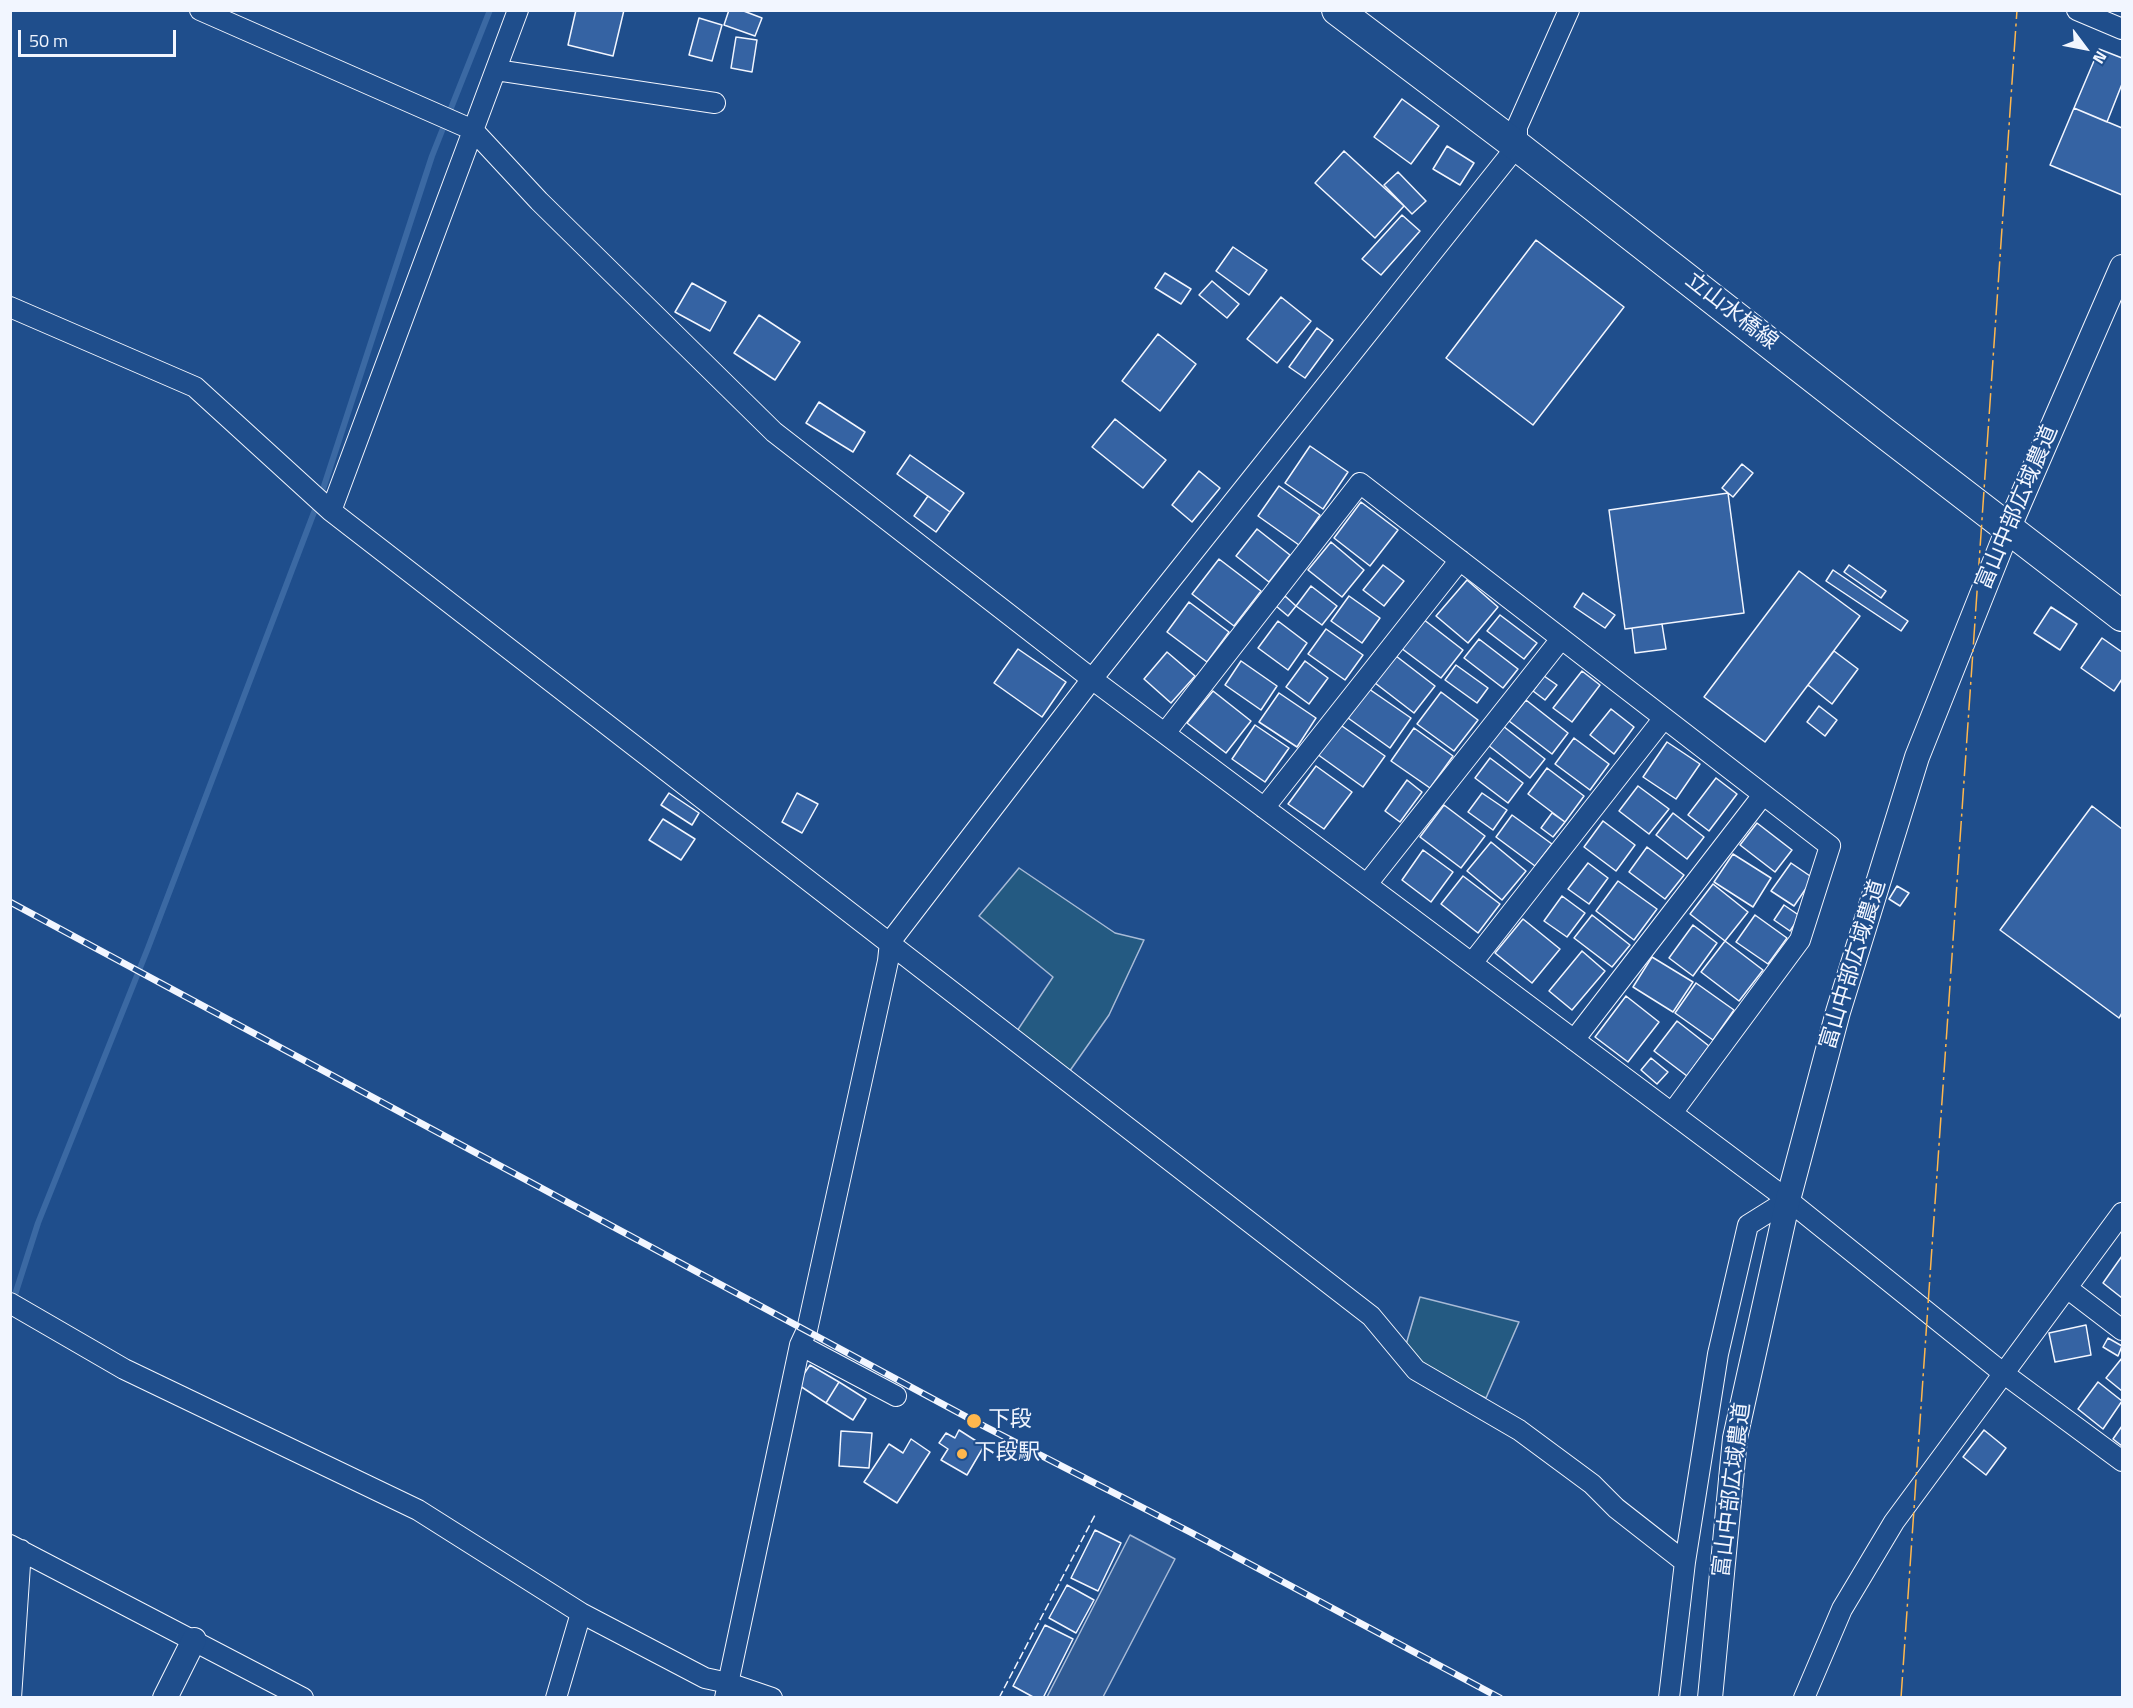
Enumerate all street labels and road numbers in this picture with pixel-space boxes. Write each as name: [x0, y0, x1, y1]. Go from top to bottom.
street label: 立山水橋線: [1680, 268, 1782, 356]
street label: 富山中部広域農道: [1971, 422, 2065, 594]
street label: 富山中部広域農道: [1816, 877, 1892, 1053]
street label: 富山中部広域農道: [1709, 1401, 1757, 1579]

